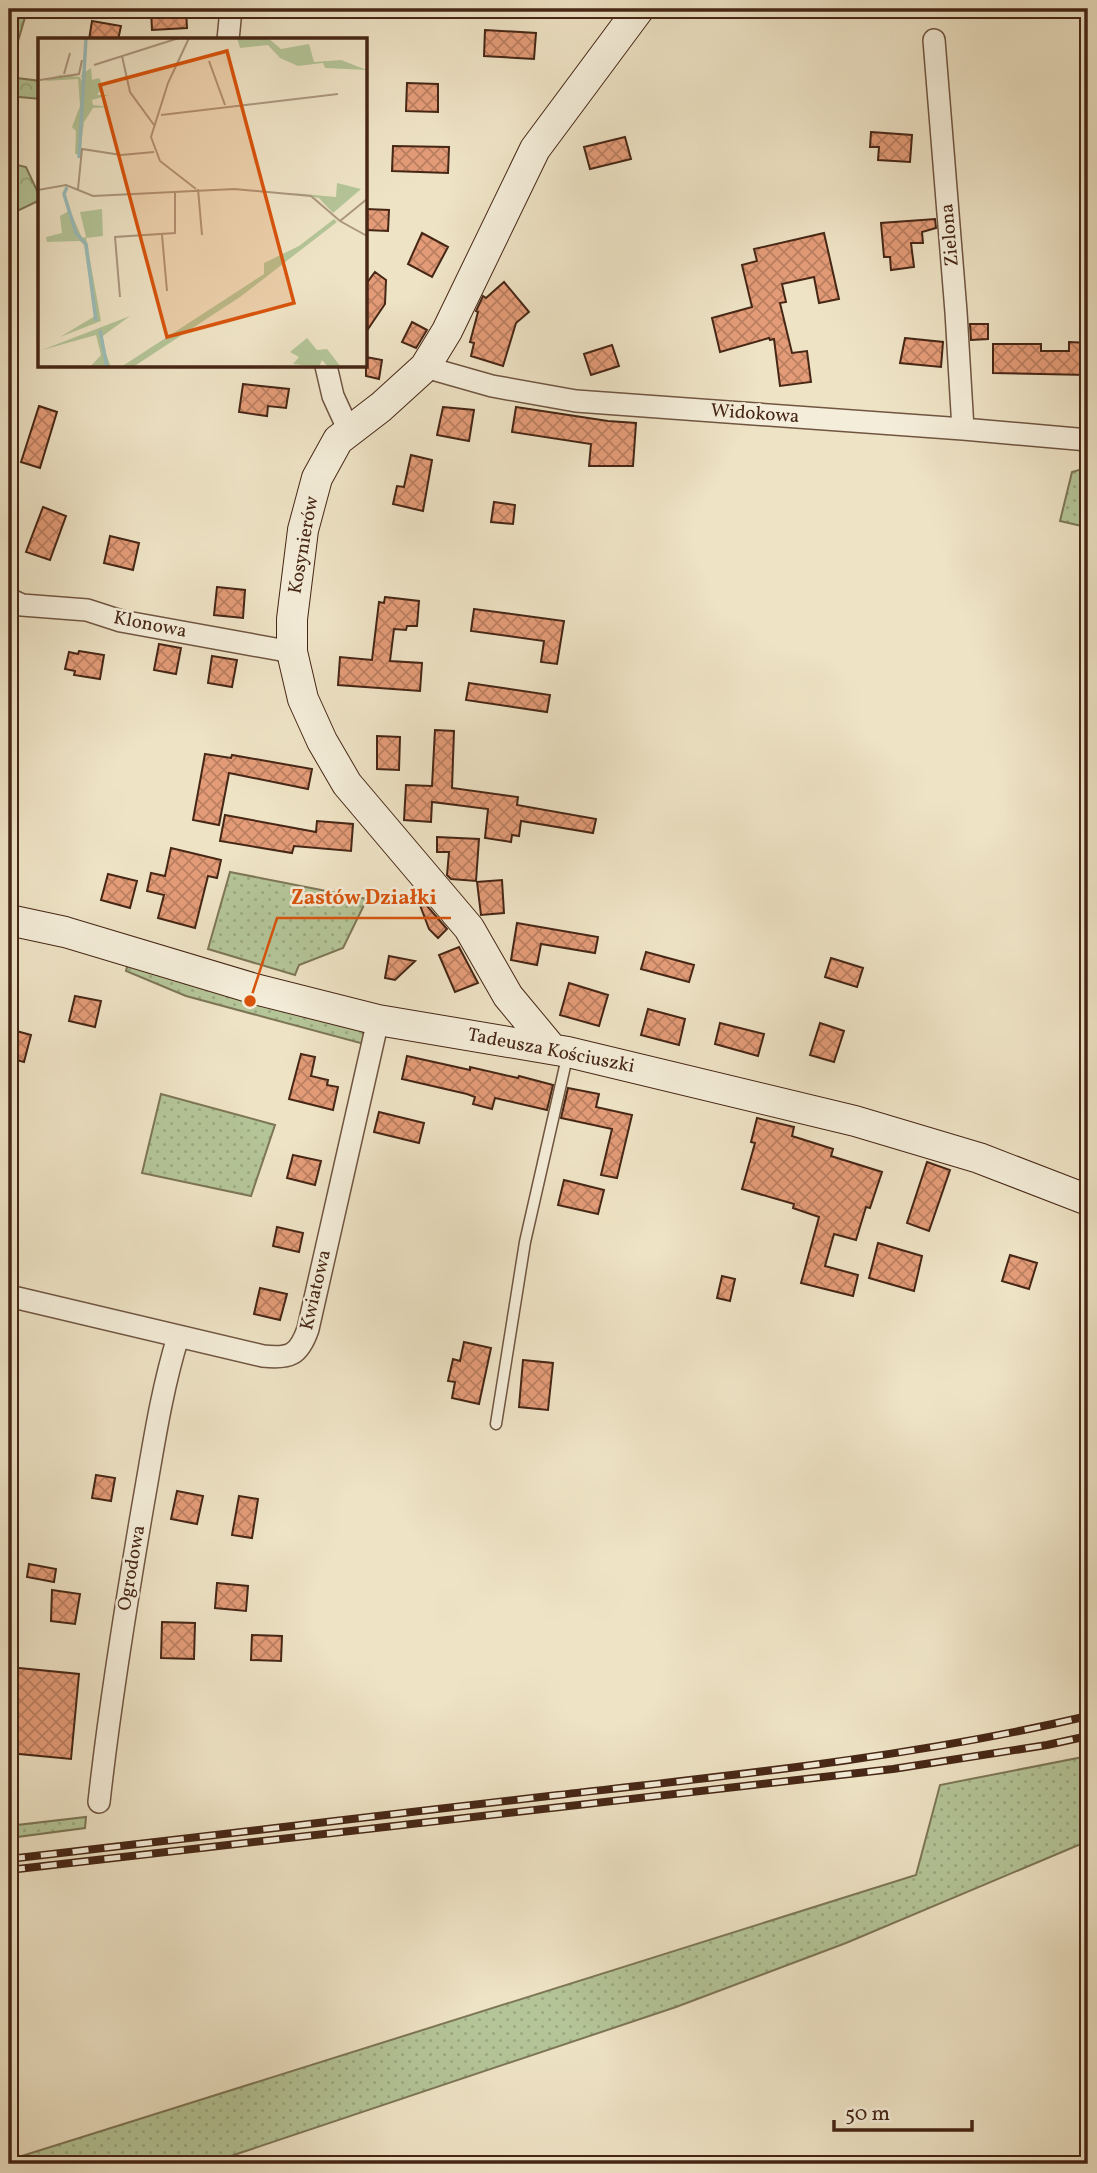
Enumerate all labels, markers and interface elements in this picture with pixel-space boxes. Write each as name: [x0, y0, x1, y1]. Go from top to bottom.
inset map: [38, 38, 368, 368]
street label: Zielona: [934, 202, 966, 268]
street label: Widokowa: [710, 398, 800, 430]
street label: Kosynierów: [283, 494, 325, 596]
street label: Klonowa: [111, 605, 189, 645]
callout: Zastów Działki: [277, 876, 451, 918]
text: Zastów Działki: [291, 884, 437, 913]
street label: Tadeusza Kościuszki: [465, 1022, 637, 1080]
street label: Kwiatowa: [294, 1247, 338, 1333]
street label: Ogrodowa: [112, 1523, 152, 1613]
scale bar: [834, 2089, 973, 2133]
text: 50 m: [845, 2100, 890, 2129]

